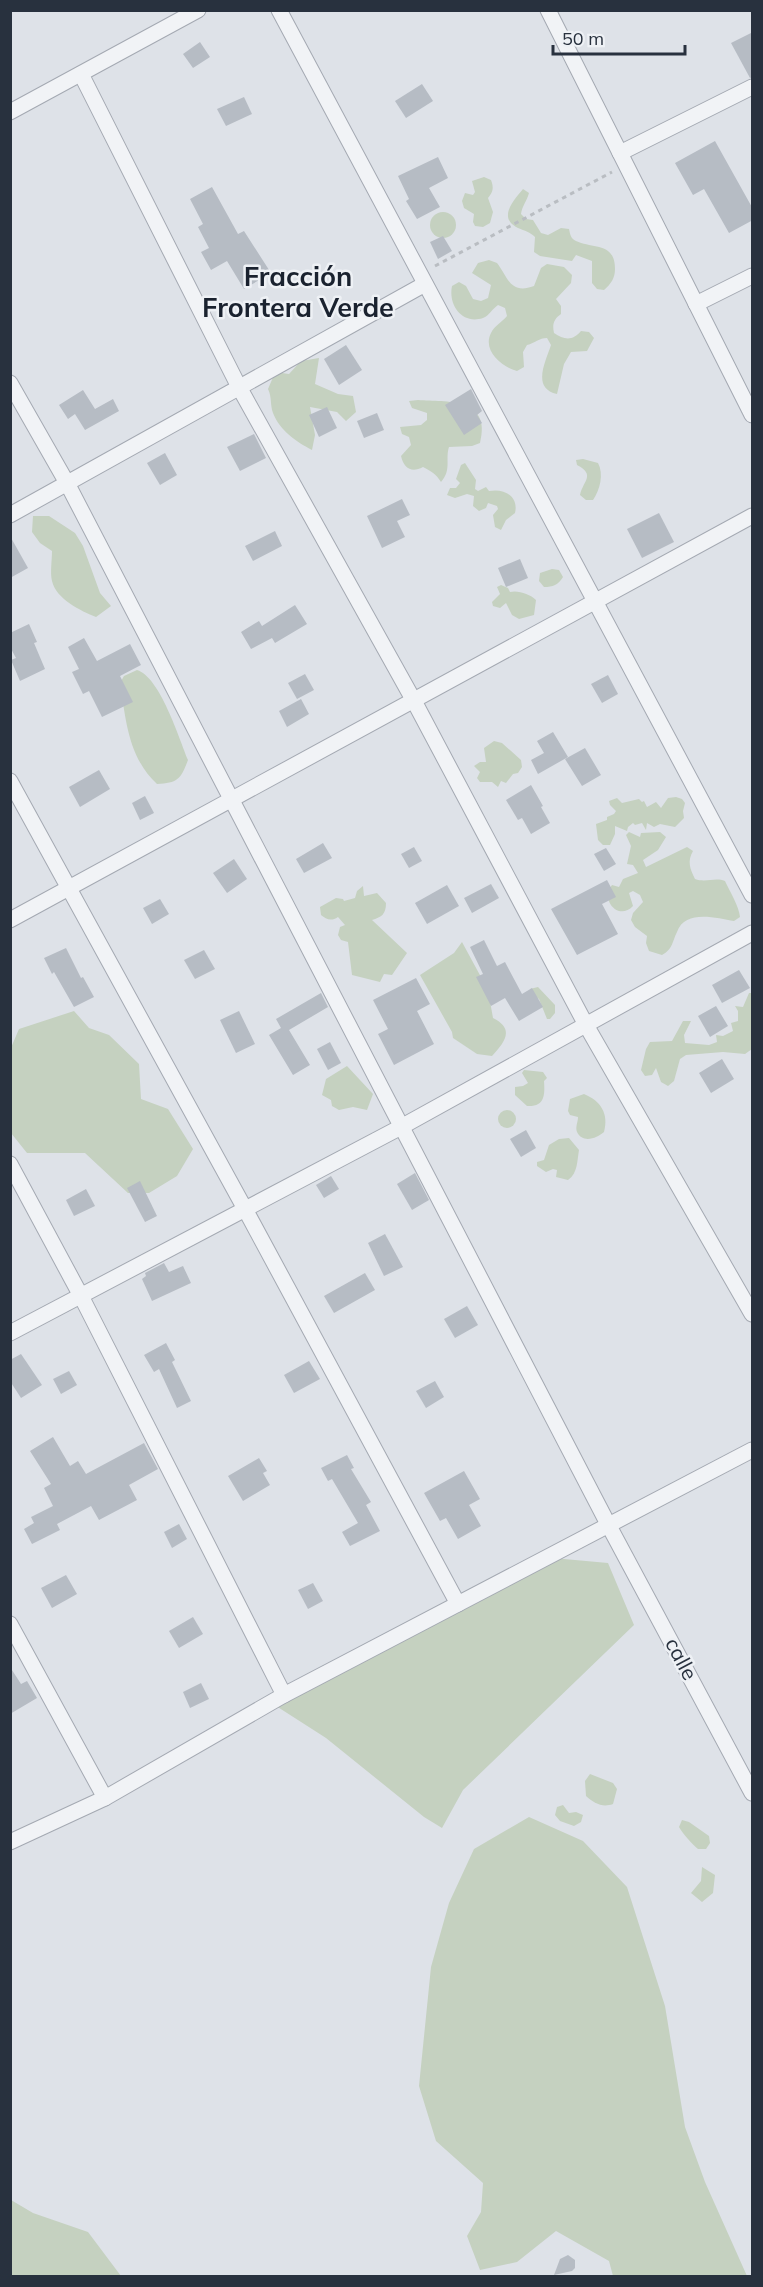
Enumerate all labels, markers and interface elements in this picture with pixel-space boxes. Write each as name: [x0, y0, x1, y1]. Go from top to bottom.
scale bar: [553, 18, 685, 56]
text: 50 m: [562, 27, 604, 50]
district label: Fracción Frontera Verde: [202, 259, 394, 324]
street label: calle: [660, 1633, 704, 1684]

